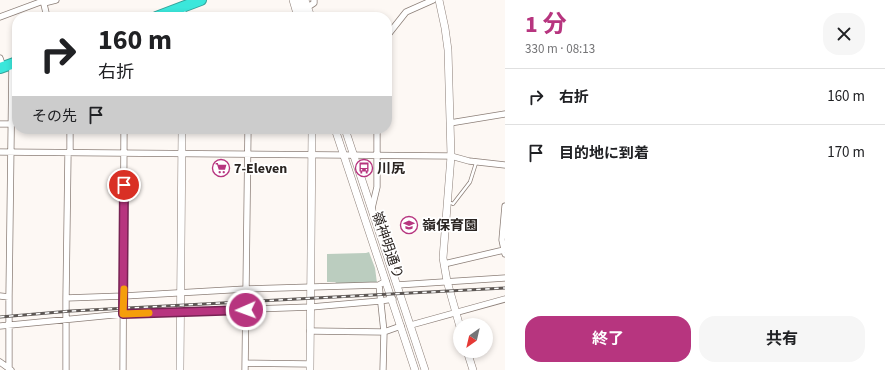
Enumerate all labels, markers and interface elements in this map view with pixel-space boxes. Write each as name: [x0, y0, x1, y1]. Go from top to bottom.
text: 1 分: [525, 7, 566, 42]
button: close: [823, 13, 865, 55]
text: 160 m: [98, 20, 172, 60]
icon: right: [32, 28, 84, 80]
text: 330 m · 08:13: [525, 40, 595, 58]
text: 右折: [98, 60, 134, 85]
icon: right: [525, 86, 547, 108]
text: 160 m: [827, 86, 865, 107]
text: 右折: [559, 87, 589, 108]
icon: arrive: [85, 104, 107, 126]
text: その先: [32, 106, 77, 127]
icon: arrive: [525, 142, 547, 164]
text: 170 m: [827, 142, 865, 163]
text: 目的地に到着: [559, 143, 649, 164]
supermarket icon: 7-Eleven: [211, 158, 231, 178]
bus stop icon: 川尻: [354, 158, 374, 178]
place label: 7-Eleven: [234, 159, 287, 179]
place label: 川尻: [377, 159, 405, 179]
pin: [107, 168, 141, 202]
icon: arrive: [113, 174, 135, 196]
street label: 嶺神明通り: [366, 209, 408, 282]
school or university icon: 嶺保育園: [399, 215, 419, 235]
place label: 嶺保育園: [422, 216, 478, 236]
position arrow: [225, 289, 267, 331]
button: 終了: [525, 316, 691, 362]
button: 共有: [699, 316, 865, 362]
north arrow: [453, 318, 493, 358]
map controls: [453, 318, 493, 358]

